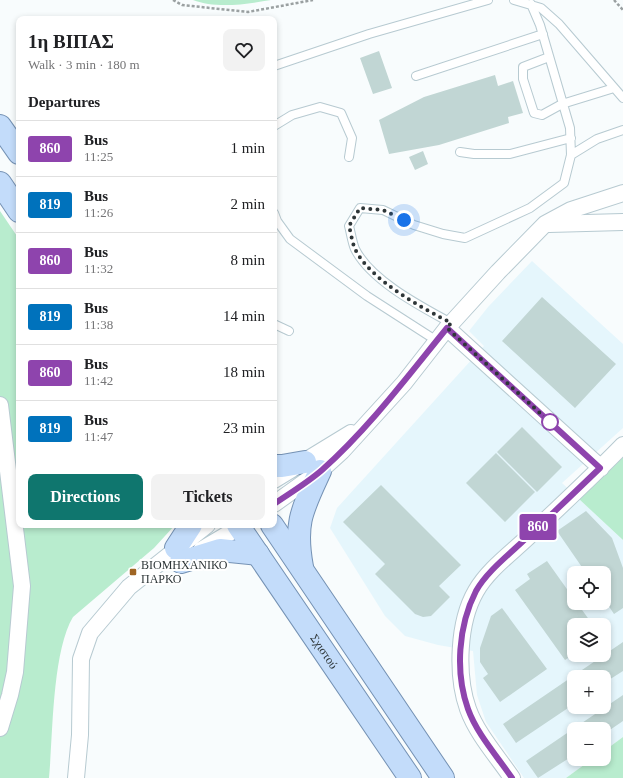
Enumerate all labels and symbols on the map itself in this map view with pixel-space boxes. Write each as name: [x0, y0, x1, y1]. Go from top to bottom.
your location: [394, 210, 414, 230]
unlabelled marker: [541, 413, 559, 431]
line badge: 860: [515, 514, 561, 540]
place label: ΒΙΟΜΗΧΑΝΙΚΟ ΠΑΡΚΟ: [141, 558, 228, 586]
marker: ΒΙΟΜΗΧΑΝΙΚΟ ΠΑΡΚΟ: [128, 567, 138, 577]
street label: Σχιστού: [307, 632, 341, 672]

